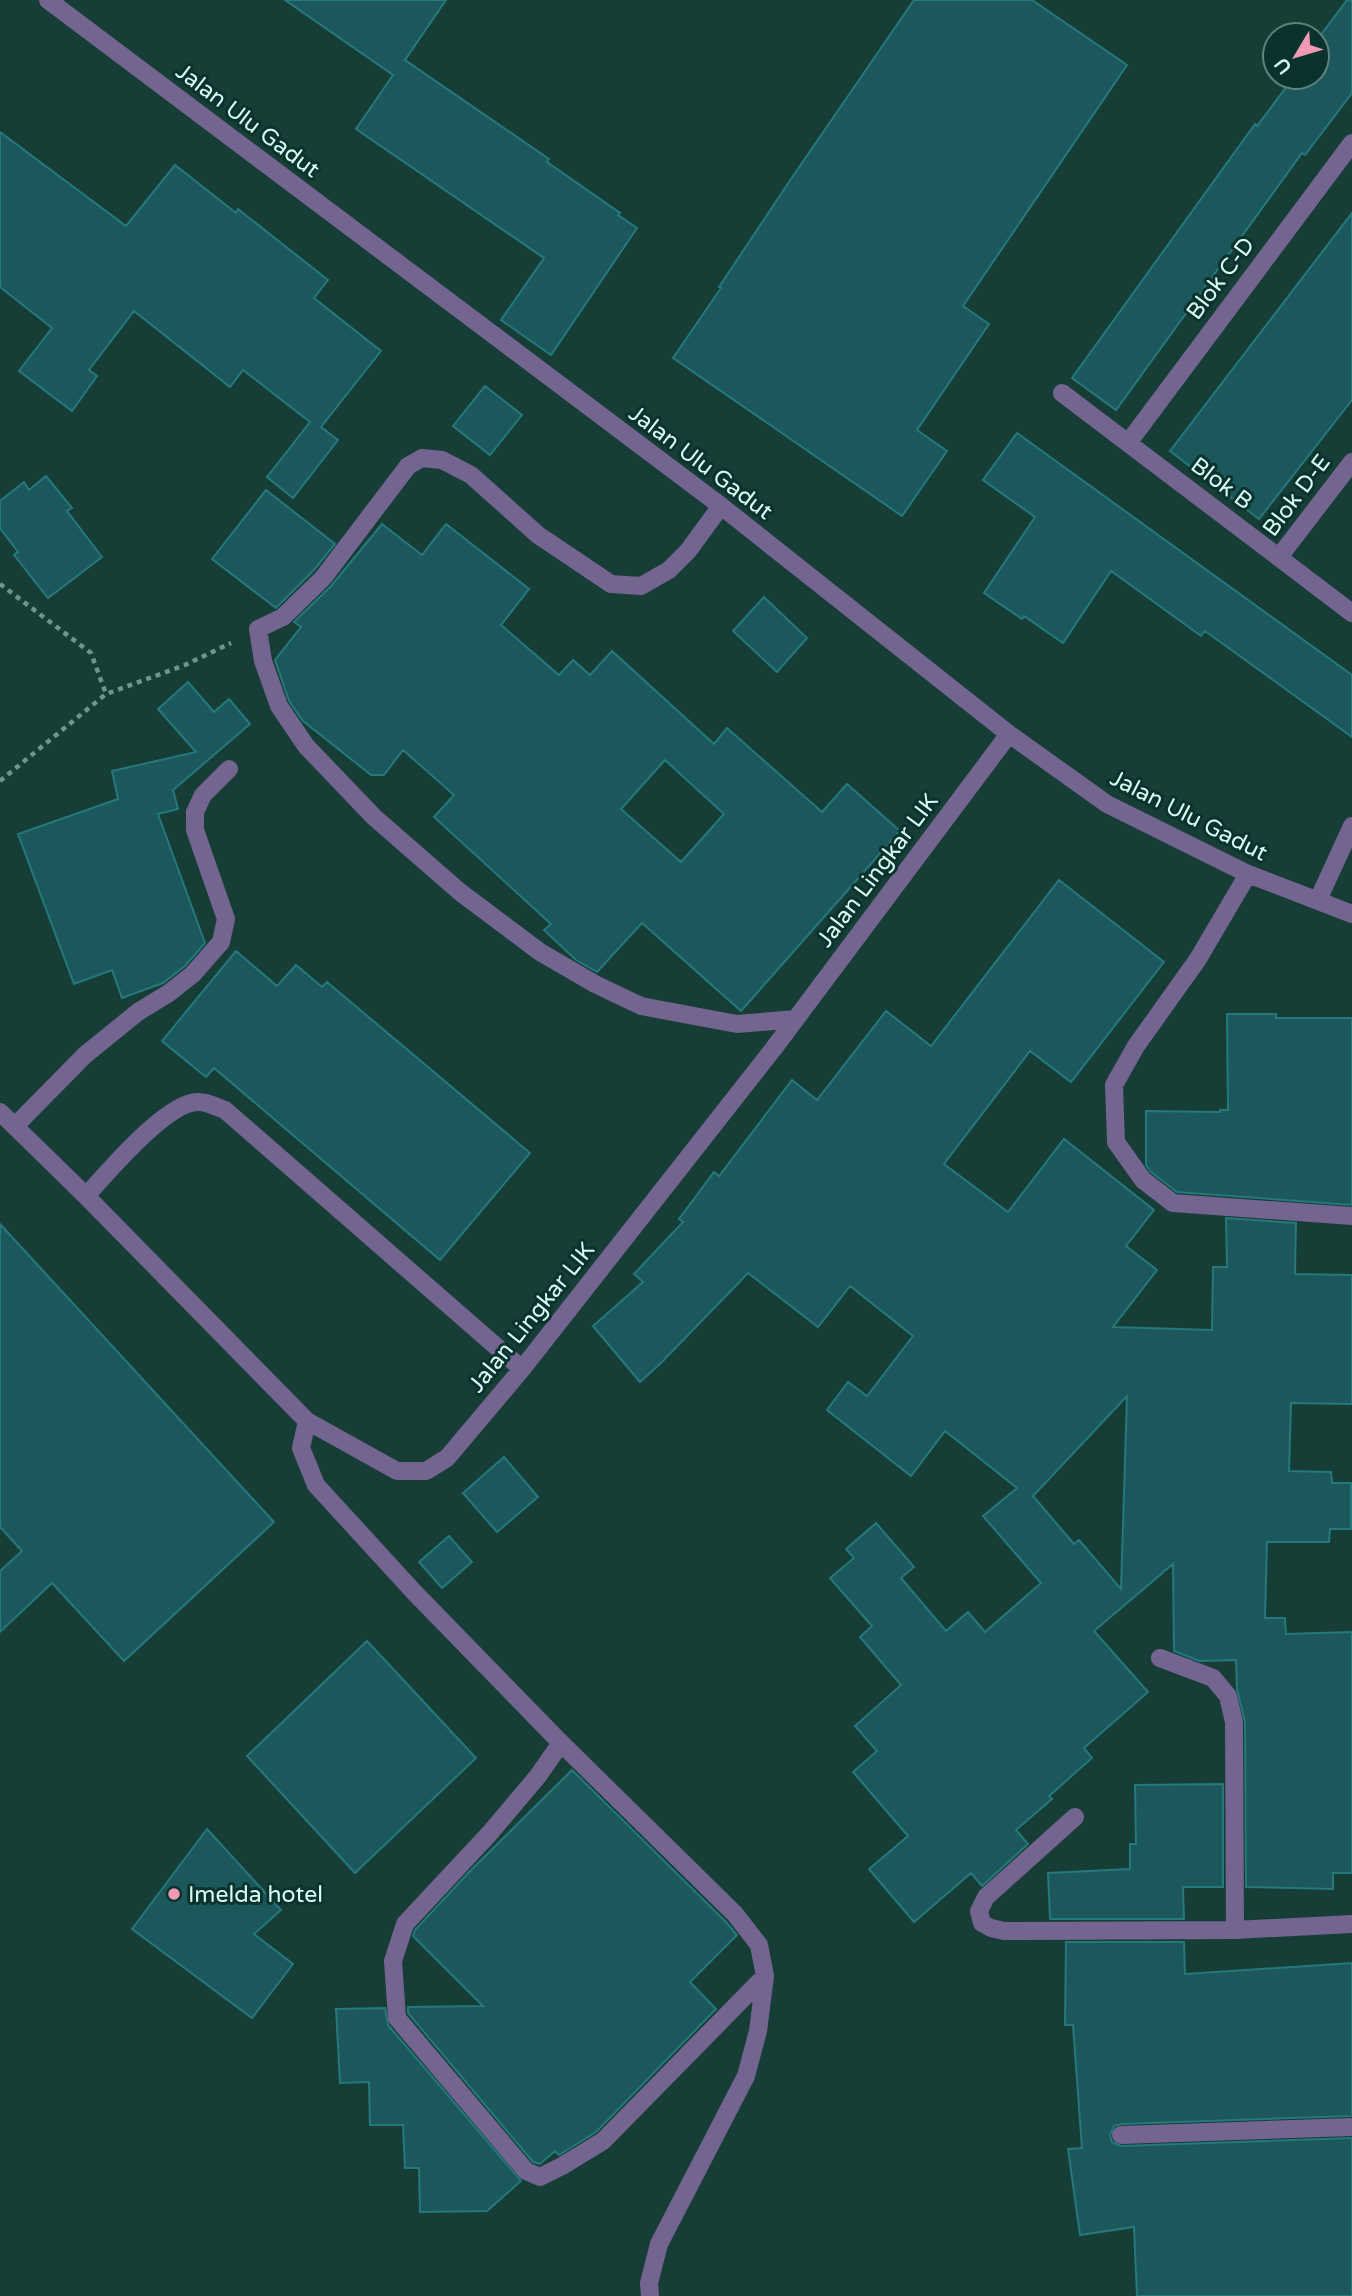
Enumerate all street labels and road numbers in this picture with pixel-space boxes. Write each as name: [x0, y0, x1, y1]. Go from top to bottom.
street label: Jalan Ulu Gadut: [170, 58, 325, 184]
street label: Blok C-D: [1181, 232, 1261, 325]
street label: Jalan Ulu Gadut: [623, 400, 778, 526]
street label: Blok D-E: [1257, 449, 1337, 542]
street label: Blok B: [1185, 452, 1258, 516]
street label: Jalan Ulu Gadut: [1105, 764, 1272, 868]
street label: Jalan Lingkar LIK: [811, 788, 945, 953]
street label: Jalan Lingkar LIK: [463, 1237, 601, 1398]

